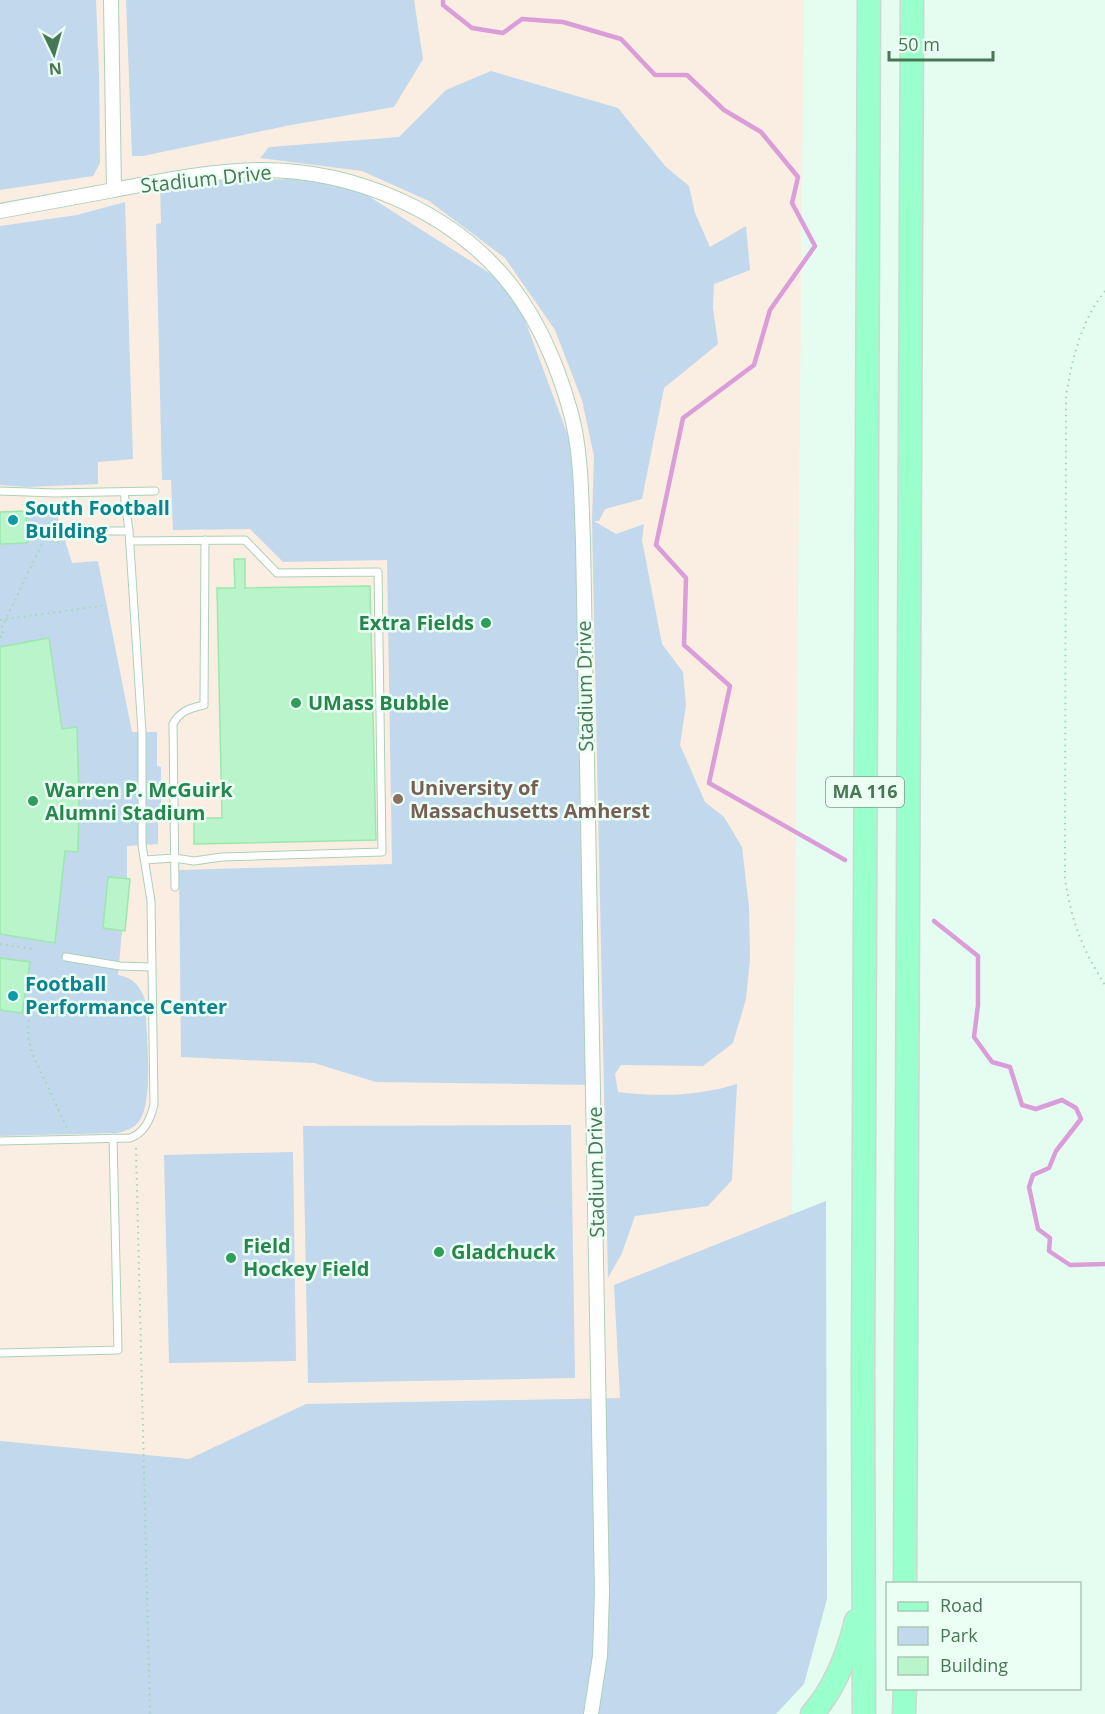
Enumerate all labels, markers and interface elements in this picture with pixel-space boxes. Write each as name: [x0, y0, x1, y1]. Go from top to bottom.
north arrow: [24, 24, 84, 84]
scale bar: [889, 24, 992, 62]
text: 50 m: [898, 32, 940, 56]
text: N: [48, 57, 63, 80]
street label: Stadium Drive: [139, 158, 273, 199]
place label: South Football Building: [25, 494, 170, 544]
marker: South Football Building: [6, 513, 20, 527]
place label: Extra Fields: [359, 609, 474, 636]
marker: Extra Fields: [479, 616, 493, 630]
street label: Stadium Drive: [570, 620, 599, 752]
place label: UMass Bubble: [308, 689, 449, 716]
marker: UMass Bubble: [289, 696, 303, 710]
place label: University of Massachusetts Amherst: [410, 774, 650, 824]
place label: Warren P. McGuirk Alumni Stadium: [45, 776, 233, 826]
road number: MA 116: [826, 777, 904, 807]
marker: University of Massachusetts Amherst: [391, 792, 405, 806]
marker: Warren P. McGuirk Alumni Stadium: [26, 794, 40, 808]
place label: Football Performance Center: [25, 970, 227, 1020]
marker: Football Performance Center: [6, 989, 20, 1003]
street label: Stadium Drive: [581, 1106, 610, 1238]
place label: Field Hockey Field: [243, 1232, 369, 1282]
place label: Gladchuck: [451, 1238, 556, 1265]
marker: Gladchuck: [432, 1245, 446, 1259]
marker: Field Hockey Field: [224, 1251, 238, 1265]
legend: [886, 1582, 1081, 1690]
text: Road: [940, 1593, 983, 1617]
text: Park: [940, 1623, 978, 1647]
text: Building: [940, 1653, 1008, 1677]

